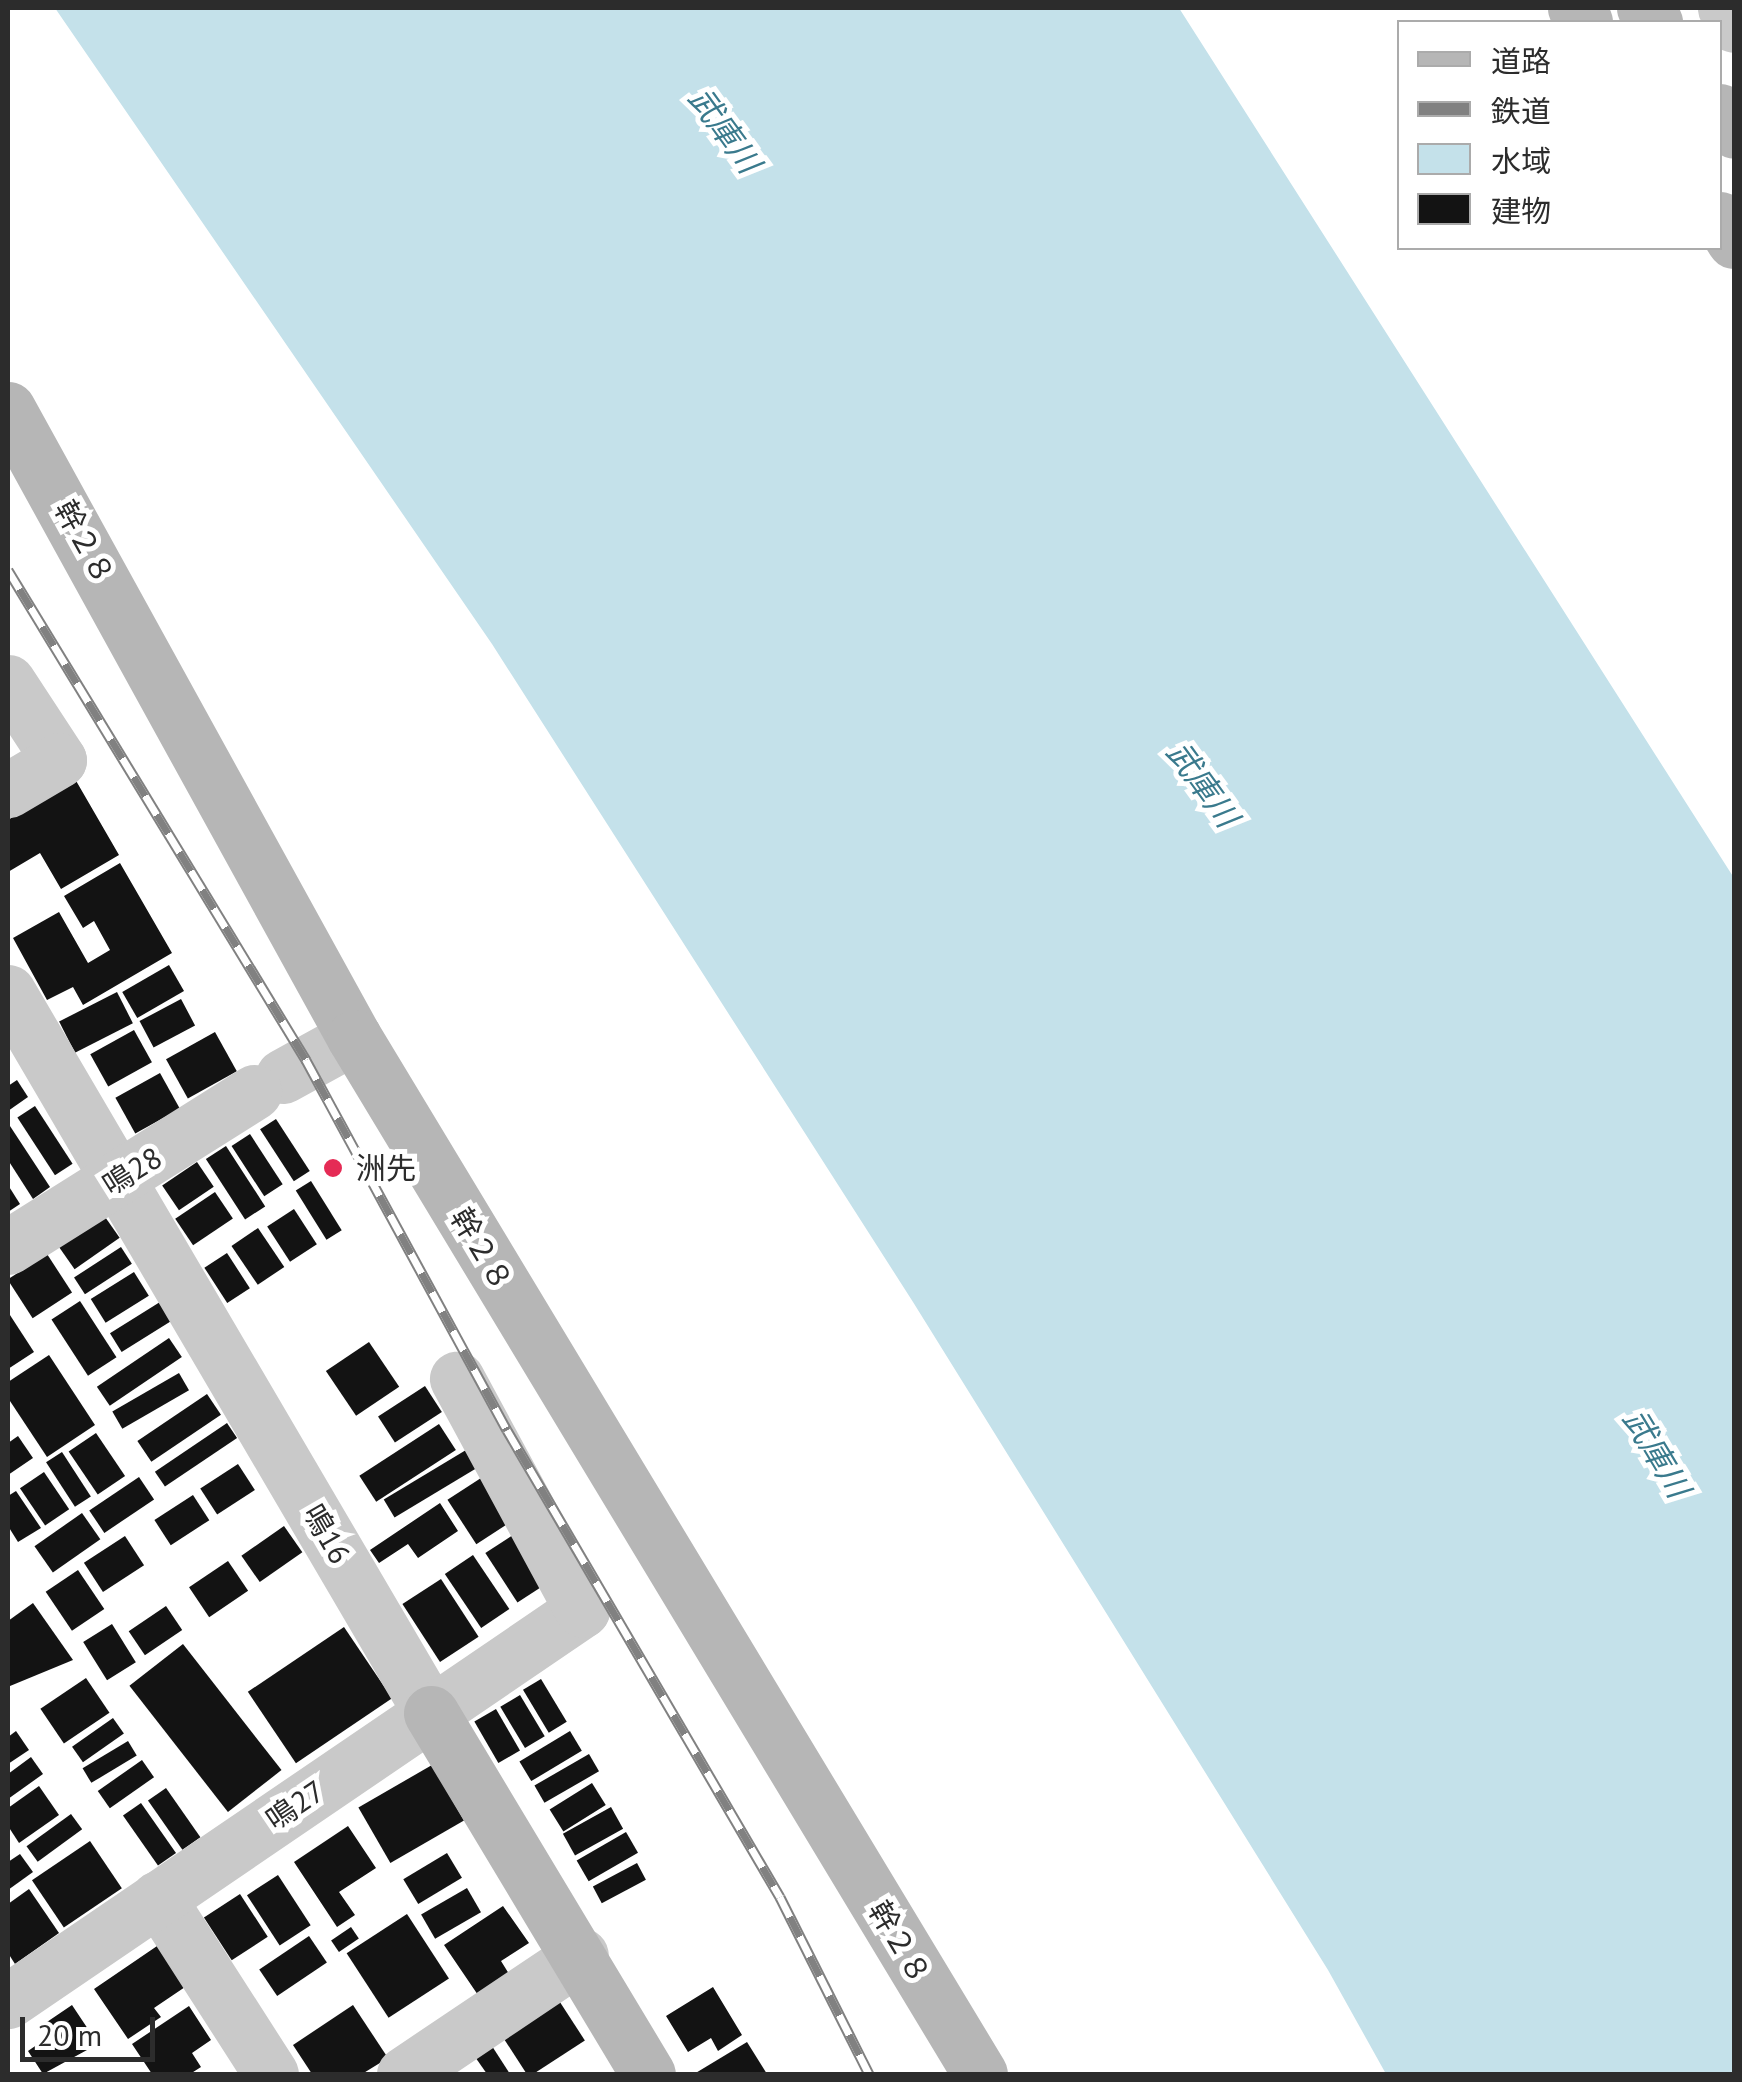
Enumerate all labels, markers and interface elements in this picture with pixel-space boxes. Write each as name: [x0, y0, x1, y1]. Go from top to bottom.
legend: [1397, 20, 1722, 250]
text: 道路: [1491, 41, 1551, 80]
water label: 武庫川: [681, 80, 769, 180]
text: 鉄道: [1491, 91, 1551, 130]
text: 水域: [1491, 141, 1551, 180]
text: 建物: [1491, 191, 1551, 230]
street label: 幹２８: [47, 494, 123, 590]
water label: 武庫川: [1159, 734, 1247, 834]
street label: 鳴28: [96, 1139, 168, 1203]
place label: 洲先: [356, 1150, 416, 1186]
marker: 洲先: [320, 1155, 346, 1181]
street label: 幹２８: [443, 1201, 521, 1297]
water label: 武庫川: [1616, 1402, 1698, 1504]
street label: 鳴16: [296, 1498, 358, 1570]
street label: 鳴27: [259, 1773, 331, 1837]
street label: 幹２８: [861, 1894, 939, 1990]
scale bar: [25, 1997, 160, 2059]
text: 20 m: [37, 2015, 102, 2054]

